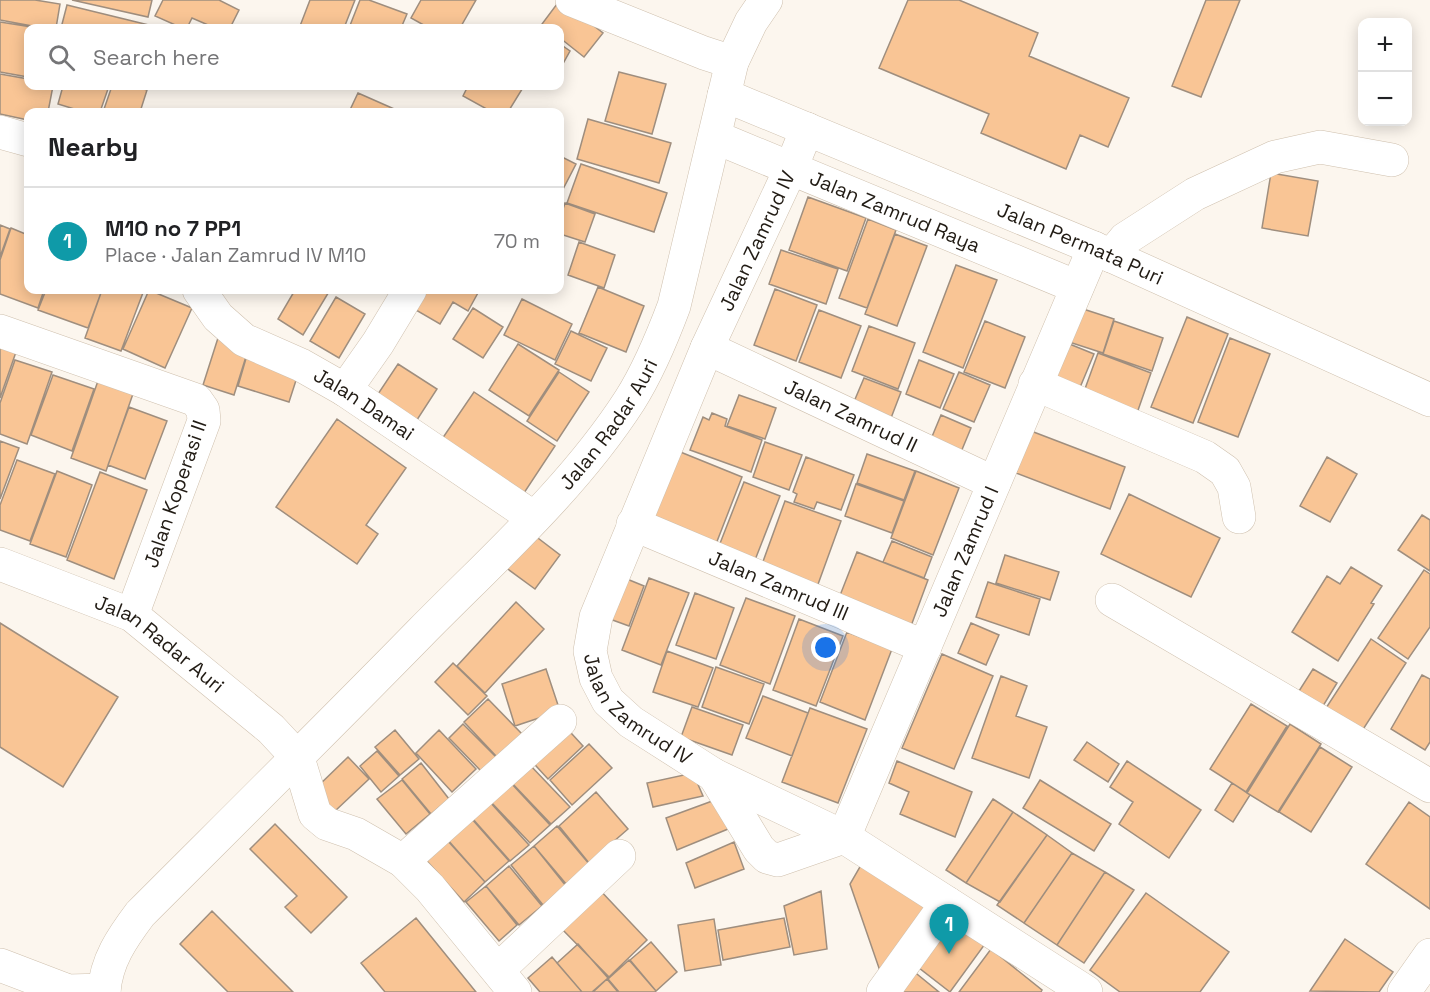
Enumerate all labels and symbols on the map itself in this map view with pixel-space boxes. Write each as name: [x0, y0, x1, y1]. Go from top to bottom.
street label: Jalan Zamrud Raya: [806, 165, 984, 259]
street label: Jalan Zamrud IV: [713, 167, 801, 315]
street label: Jalan Permata Puri: [993, 196, 1168, 291]
street label: Jalan Radar Auri: [554, 355, 663, 495]
street label: Jalan Damai: [309, 362, 419, 446]
street label: Jalan Zamrud II: [780, 373, 922, 458]
street label: Jalan Koperasi II: [138, 417, 212, 571]
street label: Jalan Zamrud I: [926, 482, 1004, 621]
street label: Jalan Zamrud III: [705, 544, 853, 626]
street label: Jalan Radar Auri: [91, 589, 230, 699]
your location: [811, 633, 840, 662]
street label: Jalan Zamrud IV: [578, 651, 697, 771]
pin: 1: [930, 904, 968, 954]

